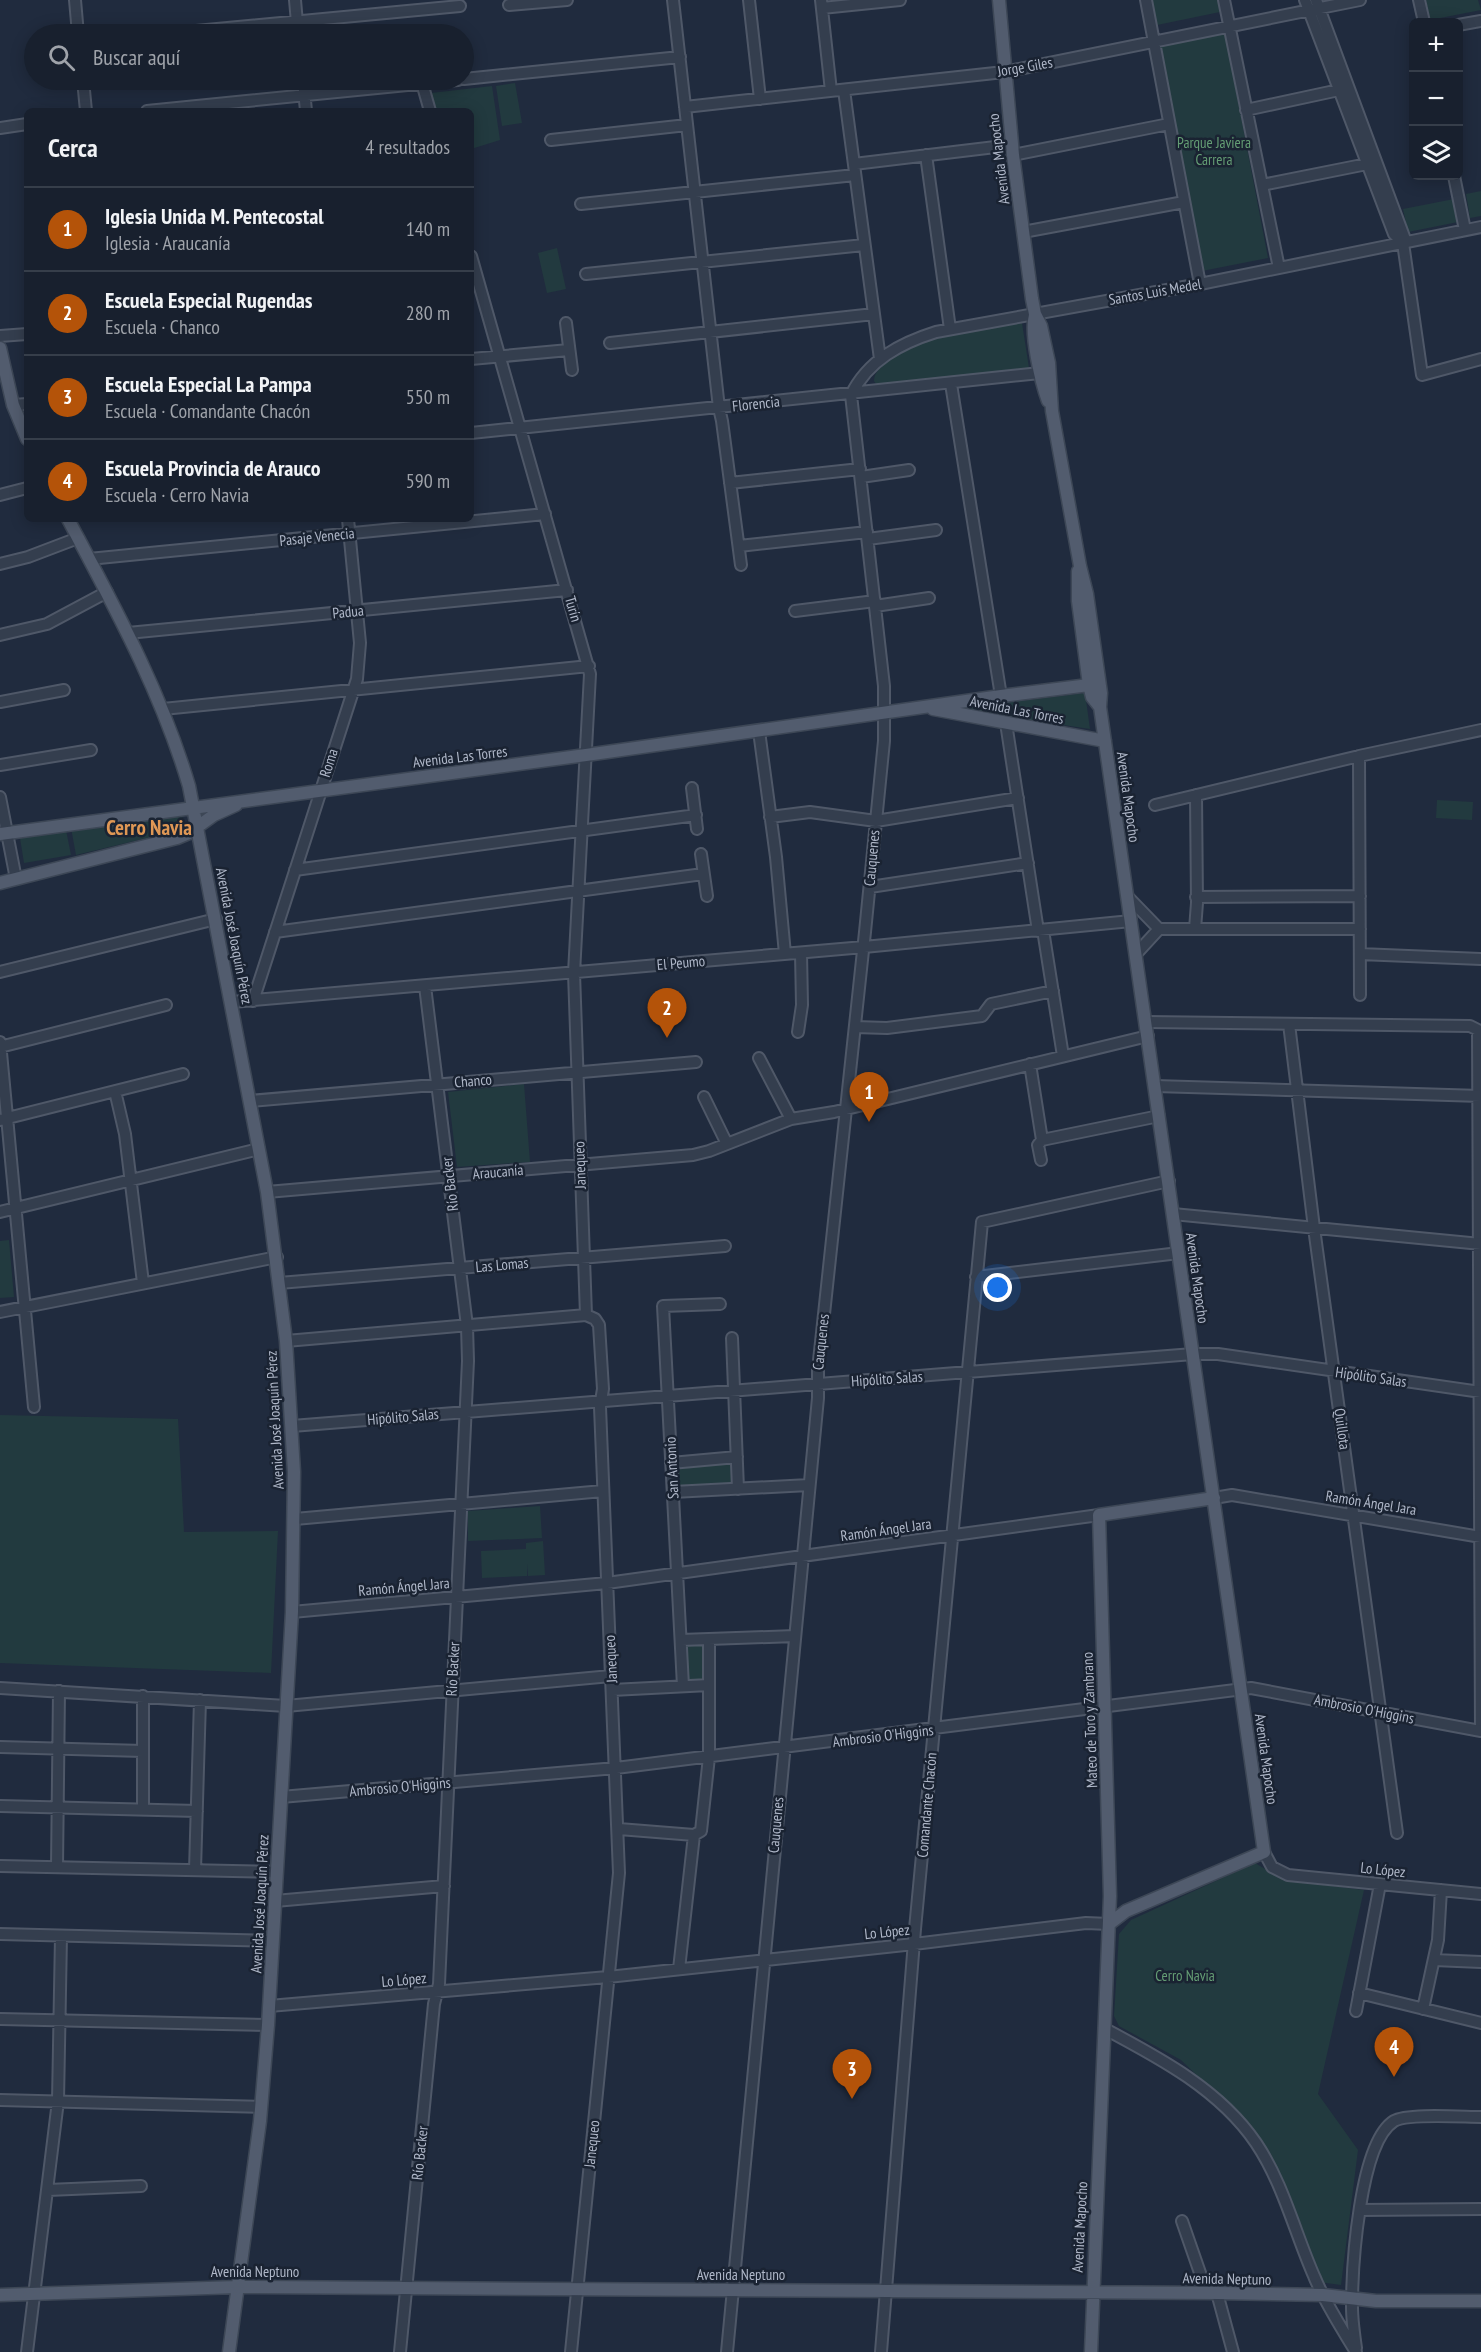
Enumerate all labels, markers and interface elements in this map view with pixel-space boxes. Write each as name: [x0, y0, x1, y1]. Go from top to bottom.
map controls: [1409, 18, 1463, 180]
button: +: [1409, 18, 1463, 72]
search box: [24, 24, 474, 90]
icon: search: [45, 41, 78, 74]
text: Buscar aquí: [93, 43, 180, 71]
street label: Jorge Giles: [995, 52, 1054, 81]
button: −: [1409, 72, 1463, 126]
street label: Avenida Mapocho: [984, 113, 1013, 205]
button: layers: [1409, 126, 1463, 180]
text: Cerca: [48, 131, 98, 164]
park label: Parque Javiera Carrera: [1177, 133, 1251, 169]
text: 4 resultados: [365, 134, 450, 160]
text: Iglesia Unida M. Pentecostal: [105, 202, 324, 230]
text: 1: [63, 216, 72, 242]
text: 140 m: [406, 216, 450, 242]
text: Iglesia · Araucanía: [105, 230, 230, 256]
street label: Santos Luis Medel: [1107, 274, 1203, 309]
text: Escuela Especial Rugendas: [105, 286, 313, 314]
text: 2: [63, 300, 72, 326]
text: 280 m: [406, 300, 450, 326]
text: Escuela · Chanco: [105, 314, 220, 340]
text: Escuela Especial La Pampa: [105, 370, 312, 398]
text: 3: [63, 384, 72, 410]
text: 550 m: [406, 384, 450, 410]
street label: Florencia: [731, 392, 781, 415]
text: Escuela · Comandante Chacón: [105, 398, 310, 424]
text: Escuela Provincia de Arauco: [105, 454, 320, 482]
text: 4: [63, 468, 72, 494]
text: 590 m: [406, 468, 450, 494]
text: Escuela · Cerro Navia: [105, 482, 249, 508]
street label: Pasaje Venecia: [278, 523, 355, 550]
street label: Turín: [561, 594, 586, 624]
street label: Padua: [331, 600, 365, 623]
street label: Avenida Las Torres: [969, 691, 1066, 728]
street label: Avenida Las Torres: [412, 741, 508, 772]
street label: Roma: [315, 746, 342, 780]
street label: Avenida Mapocho: [1113, 750, 1144, 843]
district label: Cerro Navia: [106, 814, 192, 841]
street label: Cauquenes: [860, 829, 883, 887]
street label: Avenida José Joaquín Pérez: [212, 866, 257, 1006]
street label: El Peumo: [656, 951, 706, 974]
pin: 2: [648, 988, 686, 1038]
street label: Chanco: [453, 1069, 493, 1092]
pin: 1: [850, 1072, 888, 1122]
street label: Janequeo: [569, 1141, 590, 1190]
street label: Río Backer: [437, 1155, 462, 1212]
street label: Araucanía: [472, 1160, 524, 1183]
street label: Avenida Mapocho: [1182, 1231, 1213, 1324]
street label: Las Lomas: [475, 1253, 529, 1276]
your location: [983, 1273, 1012, 1302]
street label: Cauquenes: [808, 1313, 833, 1371]
street label: Avenida José Joaquín Pérez: [261, 1350, 288, 1490]
street label: Hipólito Salas: [1334, 1362, 1408, 1391]
street label: Hipólito Salas: [851, 1367, 923, 1390]
street label: Hipólito Salas: [366, 1404, 439, 1429]
street label: Quillota: [1330, 1407, 1355, 1451]
street label: San Antonio: [660, 1436, 683, 1500]
street label: Ramón Ángel Jara: [1324, 1486, 1418, 1519]
street label: Ramón Ángel Jara: [839, 1514, 933, 1545]
street label: Ramón Ángel Jara: [358, 1573, 450, 1600]
street label: Janequeo: [600, 1635, 621, 1684]
street label: Río Backer: [442, 1640, 463, 1697]
street label: Mateo de Toro y Zambrano: [1078, 1652, 1101, 1788]
street label: Ambrosio O'Higgins: [1312, 1689, 1416, 1728]
street label: Avenida Mapocho: [1251, 1712, 1282, 1805]
street label: Ambrosio O'Higgins: [831, 1720, 935, 1751]
street label: Comandante Chacón: [912, 1752, 941, 1858]
street label: Ambrosio O'Higgins: [349, 1773, 451, 1800]
street label: Cauquenes: [764, 1796, 787, 1854]
street label: Avenida José Joaquín Pérez: [246, 1834, 273, 1974]
street label: Lo López: [1360, 1858, 1407, 1881]
street label: Lo López: [863, 1920, 910, 1943]
park label: Cerro Navia: [1155, 1966, 1215, 1985]
street label: Lo López: [381, 1968, 427, 1991]
pin: 4: [1374, 2028, 1414, 2077]
pin: 3: [832, 2050, 872, 2099]
street label: Janequeo: [579, 2119, 603, 2170]
street label: Río Backer: [407, 2124, 432, 2181]
street label: Avenida Mapocho: [1068, 2181, 1091, 2273]
street label: Avenida Neptuno: [211, 2262, 299, 2281]
street label: Avenida Neptuno: [697, 2265, 785, 2284]
street label: Avenida Neptuno: [1183, 2268, 1271, 2289]

